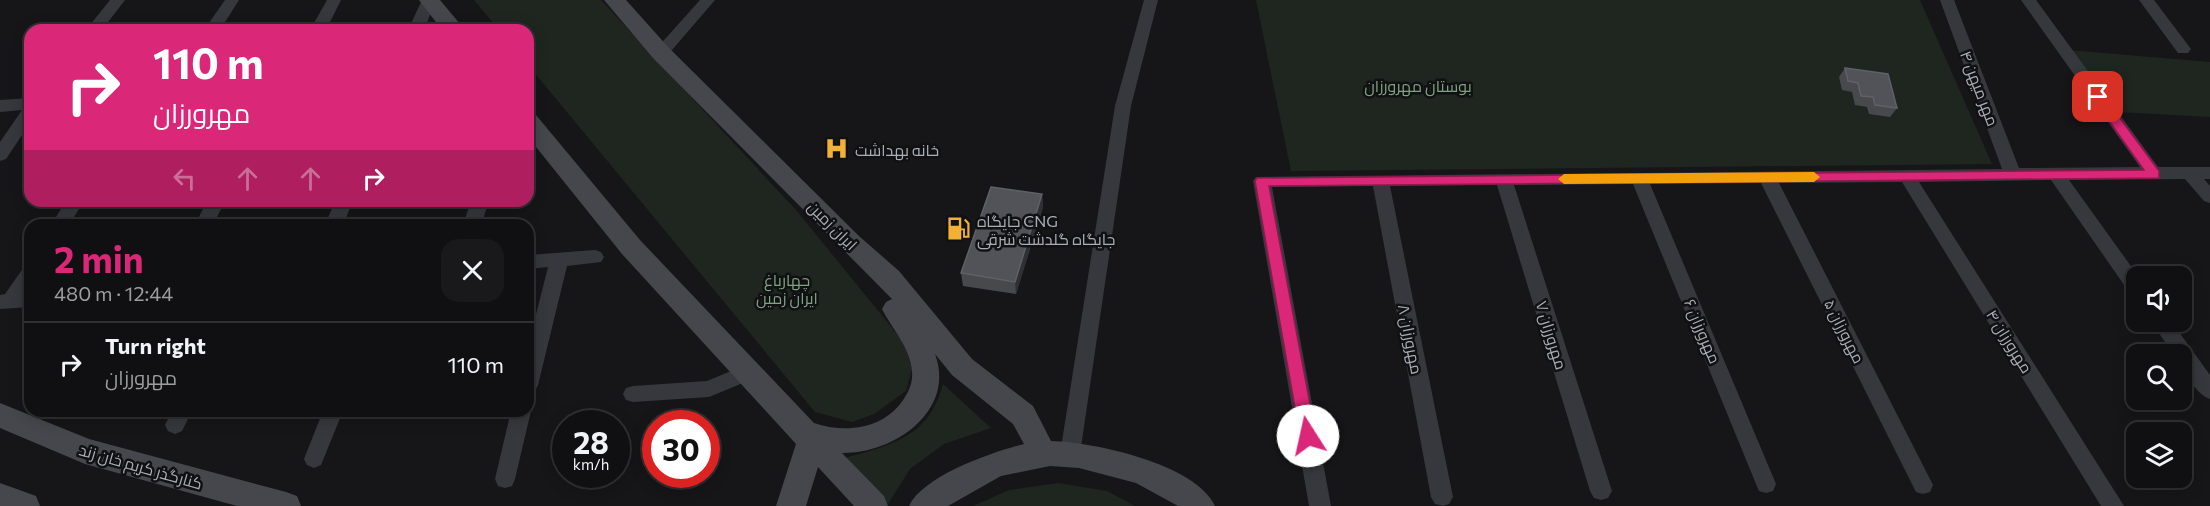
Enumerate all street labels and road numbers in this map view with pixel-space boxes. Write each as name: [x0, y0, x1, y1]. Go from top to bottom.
street label: مهر میهن ۴: [1955, 48, 2003, 129]
street label: ایران زمین: [803, 196, 862, 255]
street label: مهرورزان ۶: [1679, 296, 1725, 367]
street label: مهرورزان ۵: [1819, 296, 1869, 367]
street label: مهرورزان ۷: [1531, 298, 1571, 372]
street label: مهرورزان ۸: [1393, 302, 1427, 376]
street label: مهرورزان ۴: [1981, 306, 2037, 377]
street label: کنارگذر کریم خان زند: [76, 439, 205, 496]

